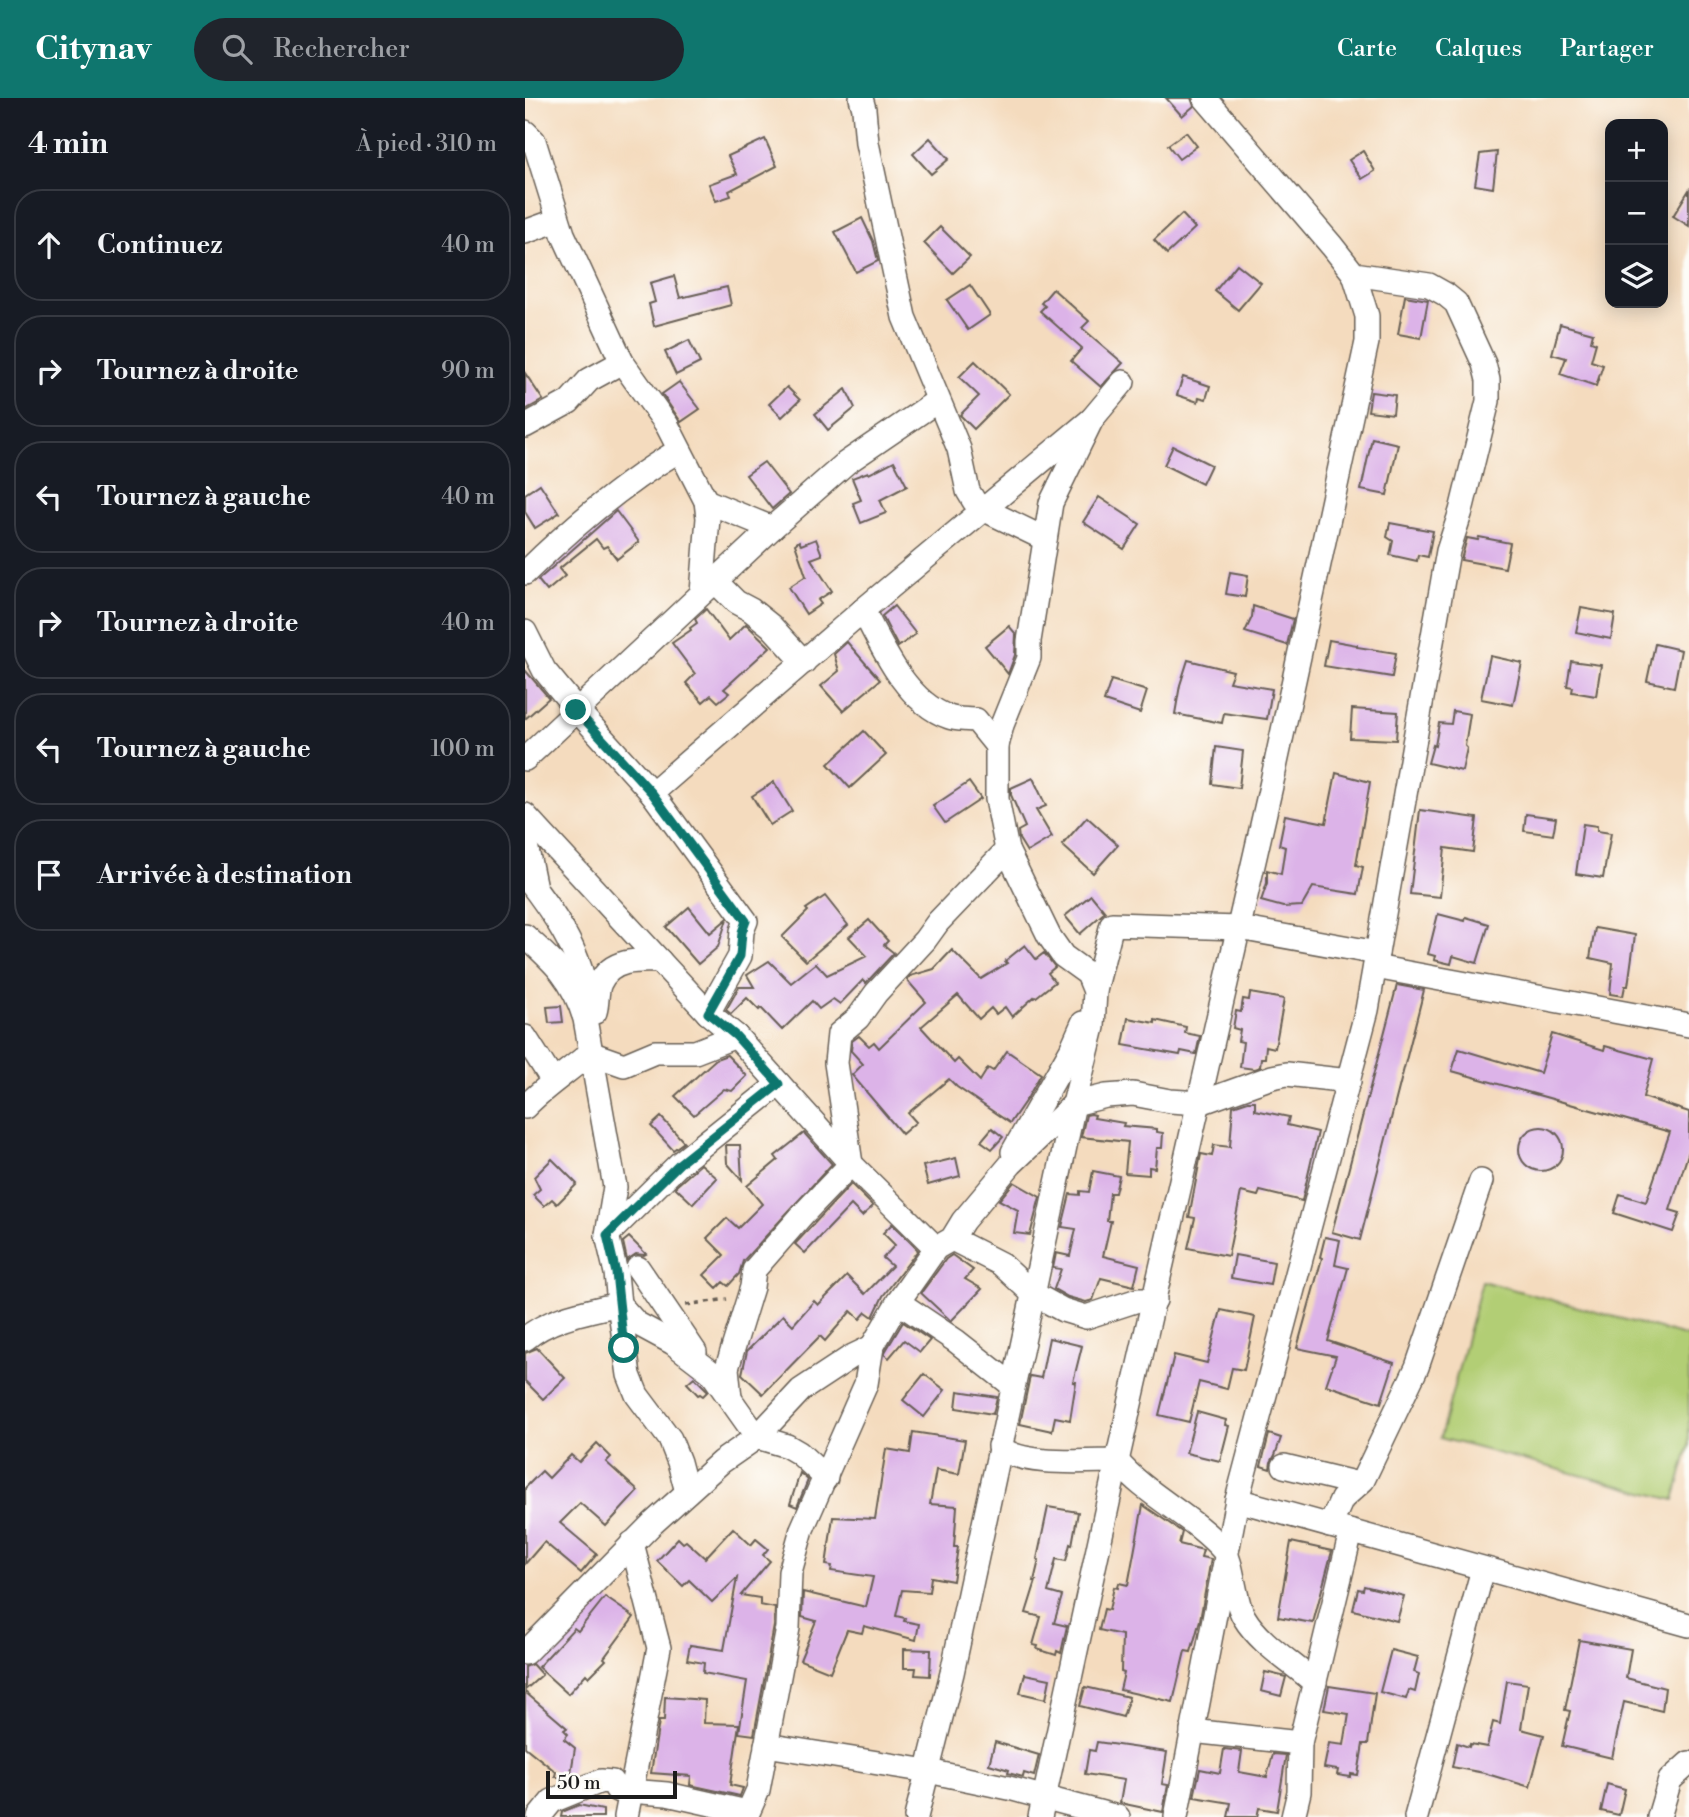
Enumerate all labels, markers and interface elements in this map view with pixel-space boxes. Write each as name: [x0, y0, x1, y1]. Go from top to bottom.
search box: [194, 18, 684, 81]
text: Citynav: [35, 29, 152, 70]
icon: search: [218, 30, 256, 68]
text: Rechercher: [274, 33, 410, 65]
text: Carte: [1337, 34, 1397, 64]
text: Calques: [1435, 34, 1522, 64]
text: Partager: [1560, 34, 1654, 64]
map controls: [1605, 119, 1668, 308]
button: +: [1605, 119, 1668, 182]
text: 4 min: [28, 125, 108, 163]
text: À pied · 310 m: [356, 130, 497, 158]
button: −: [1605, 182, 1668, 245]
icon: ahead: [30, 226, 68, 264]
text: Continuez: [97, 229, 223, 261]
text: 40 m: [441, 231, 495, 259]
button: layers: [1605, 245, 1668, 308]
icon: right: [30, 352, 68, 390]
text: Tournez à droite: [97, 355, 299, 387]
text: 90 m: [441, 357, 495, 385]
icon: left: [30, 478, 68, 516]
text: Tournez à gauche: [97, 481, 311, 513]
text: 40 m: [441, 483, 495, 511]
icon: right: [30, 604, 68, 642]
text: Tournez à droite: [97, 607, 299, 639]
text: 40 m: [441, 609, 495, 637]
route end: [560, 694, 591, 725]
icon: left: [30, 730, 68, 768]
text: Tournez à gauche: [97, 733, 311, 765]
text: 100 m: [430, 735, 495, 763]
icon: arrive: [30, 856, 68, 894]
text: Arrivée à destination: [97, 859, 352, 891]
route start: [608, 1332, 639, 1363]
scale bar: [546, 1768, 677, 1800]
text: 50 m: [557, 1771, 601, 1795]

